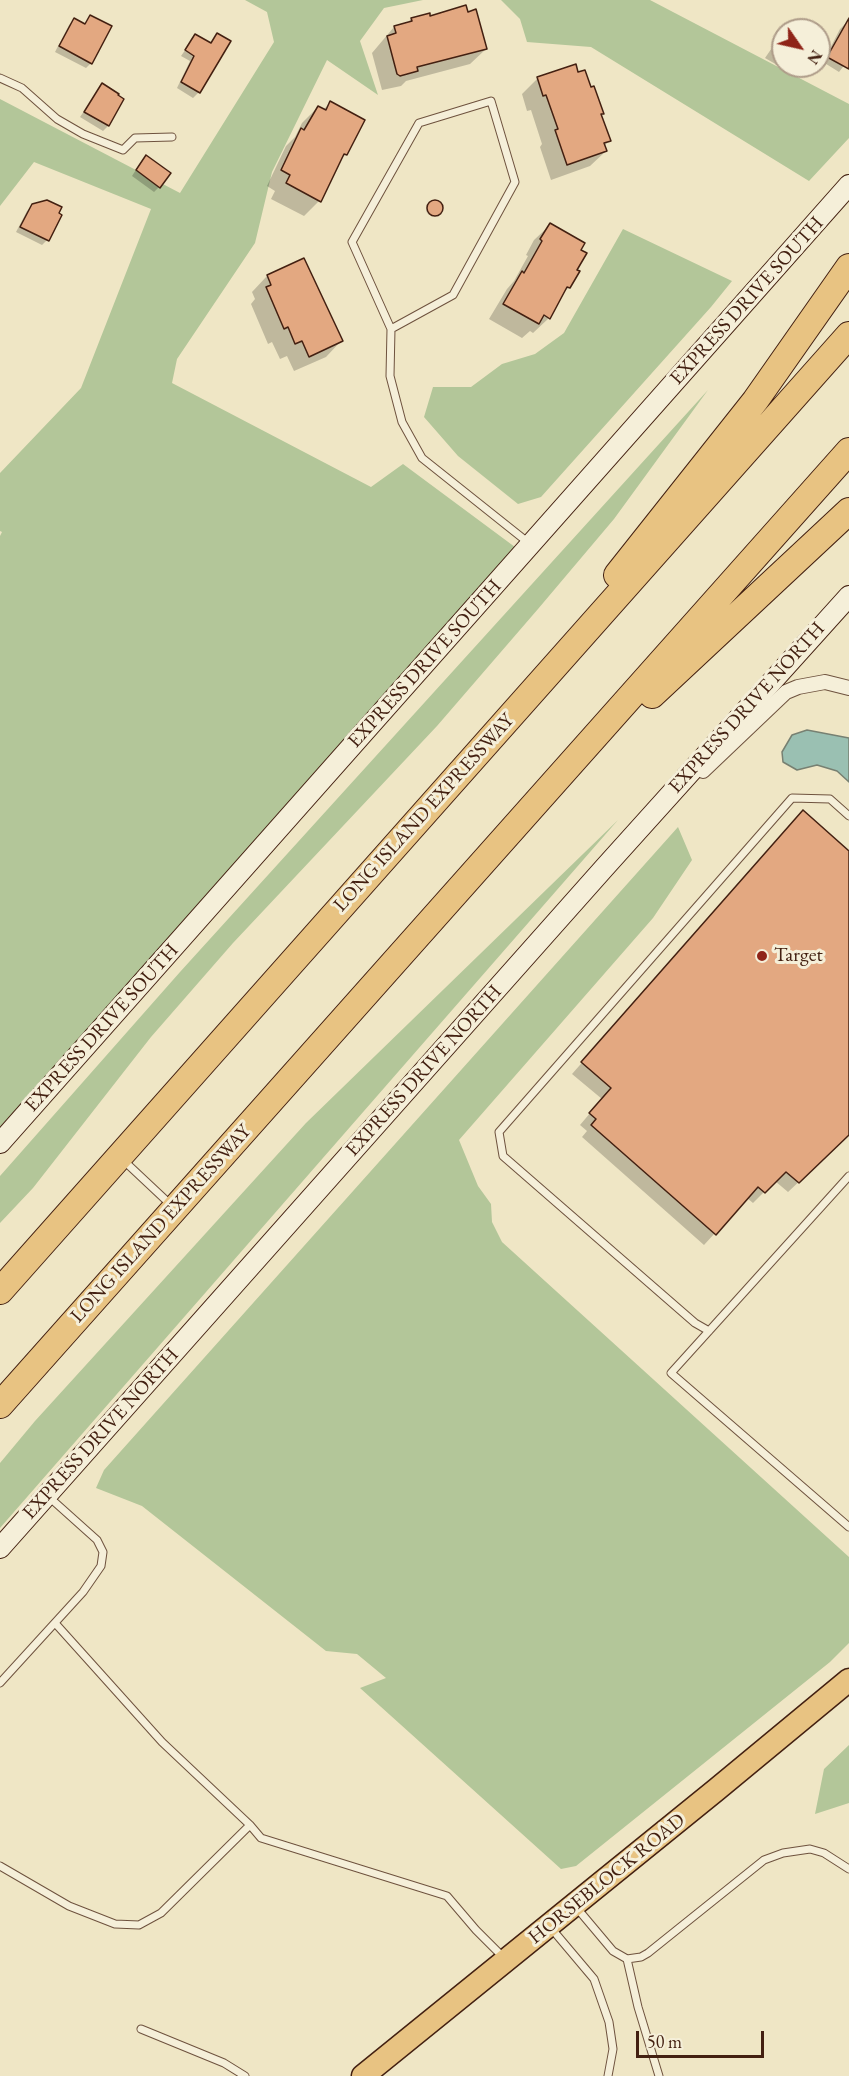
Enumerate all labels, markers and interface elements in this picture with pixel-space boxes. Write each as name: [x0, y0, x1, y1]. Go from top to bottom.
north arrow: [771, 18, 831, 78]
text: N: [802, 46, 827, 68]
street label: EXPRESS DRIVE SOUTH: [665, 212, 829, 390]
street label: EXPRESS DRIVE SOUTH: [343, 575, 507, 753]
street label: EXPRESS DRIVE NORTH: [664, 617, 830, 799]
street label: LONG ISLAND EXPRESSWAY: [329, 709, 519, 917]
street label: EXPRESS DRIVE SOUTH: [20, 939, 184, 1117]
place label: Target: [774, 944, 823, 968]
marker: Target: [755, 949, 769, 963]
street label: EXPRESS DRIVE NORTH: [341, 980, 507, 1162]
street label: LONG ISLAND EXPRESSWAY: [66, 1120, 256, 1328]
street label: EXPRESS DRIVE NORTH: [18, 1343, 184, 1525]
street label: HORSEBLOCK ROAD: [524, 1808, 690, 1950]
scale bar: [639, 2019, 766, 2057]
text: 50 m: [647, 2030, 682, 2053]

